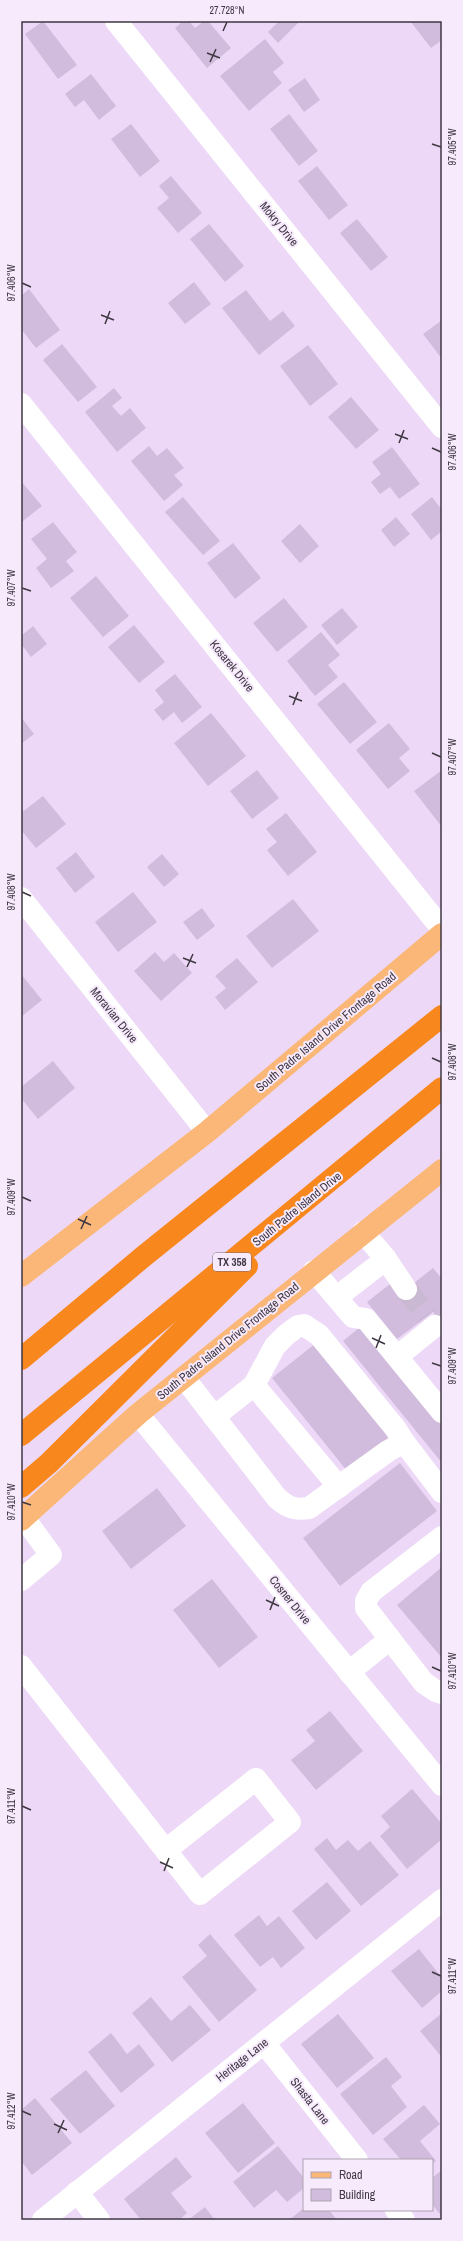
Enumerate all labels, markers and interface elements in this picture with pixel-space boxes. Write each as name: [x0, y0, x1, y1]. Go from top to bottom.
text: 27.728°N: [210, 4, 245, 17]
text: 97.405°W: [446, 128, 459, 165]
street label: Mokry Drive: [256, 198, 302, 250]
text: 97.406°W: [5, 264, 18, 301]
text: 97.406°W: [446, 433, 459, 470]
text: 97.407°W: [5, 569, 18, 606]
street label: Kosarek Drive: [206, 637, 258, 695]
text: 97.407°W: [446, 738, 459, 775]
text: 97.408°W: [5, 873, 18, 910]
street label: South Padre Island Drive Frontage Road: [253, 969, 399, 1095]
street label: Moravian Drive: [87, 984, 141, 1046]
text: 97.408°W: [446, 1043, 459, 1080]
street label: South Padre Island Drive: [249, 1168, 345, 1250]
text: 97.409°W: [5, 1178, 18, 1215]
road number: TX 358: [213, 1253, 251, 1271]
street label: South Padre Island Drive Frontage Road: [154, 1279, 302, 1403]
text: 97.409°W: [446, 1347, 459, 1384]
text: 97.410°W: [5, 1483, 18, 1520]
street label: Cosner Drive: [266, 1572, 314, 1628]
text: 97.410°W: [446, 1652, 459, 1689]
text: 97.411°W: [5, 1788, 18, 1824]
text: 97.411°W: [446, 1958, 459, 1994]
street label: Heritage Lane: [212, 2034, 272, 2086]
street label: Shasta Lane: [287, 2074, 333, 2128]
text: 97.412°W: [5, 2092, 18, 2129]
legend: [303, 2159, 433, 2211]
text: Road: [339, 2167, 363, 2183]
text: Building: [339, 2187, 376, 2203]

